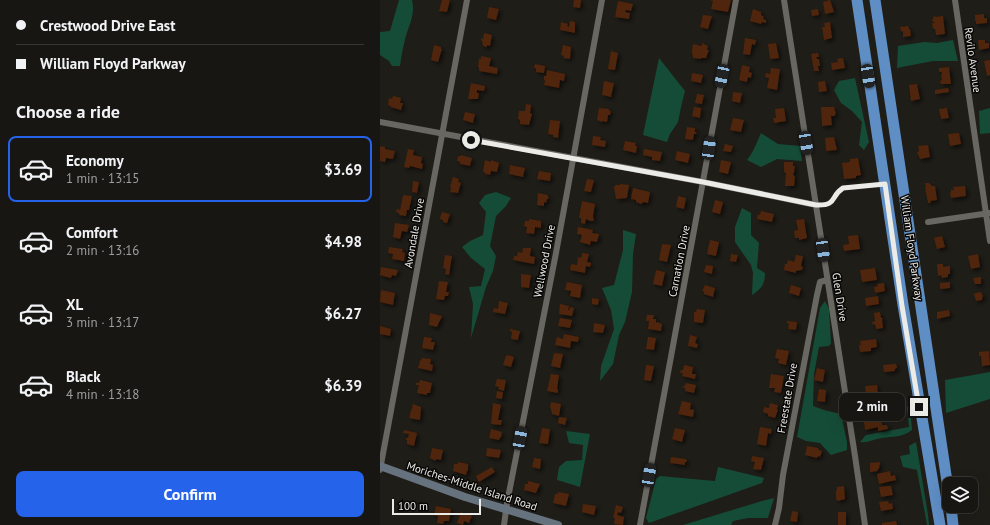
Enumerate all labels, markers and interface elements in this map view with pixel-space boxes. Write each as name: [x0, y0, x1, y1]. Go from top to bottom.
text: Crestwood Drive East: [40, 16, 175, 35]
street label: Revilo Avenue: [961, 27, 985, 94]
text: William Floyd Parkway: [40, 54, 186, 73]
car: [714, 63, 730, 89]
car: [860, 63, 876, 89]
text: Choose a ride: [16, 100, 120, 123]
car: [798, 130, 814, 156]
route start: [462, 131, 480, 149]
car: [701, 135, 717, 161]
icon: car: [18, 151, 54, 187]
text: Economy: [66, 151, 124, 170]
text: $3.69: [324, 160, 362, 179]
text: 1 min · 13:15: [66, 170, 139, 187]
street label: William Floyd Parkway: [898, 194, 926, 302]
street label: Avondale Drive: [401, 196, 427, 269]
icon: car: [18, 223, 54, 259]
text: Comfort: [66, 223, 118, 242]
street label: Wellwood Drive: [530, 223, 558, 299]
street label: Carnation Drive: [665, 223, 693, 298]
text: $4.98: [324, 232, 362, 251]
car: [815, 237, 831, 263]
text: 2 min · 13:16: [66, 242, 139, 259]
street label: Glen Drive: [829, 272, 851, 323]
icon: car: [18, 295, 54, 331]
text: XL: [66, 295, 83, 314]
text: $6.27: [324, 304, 362, 323]
text: 3 min · 13:17: [66, 314, 139, 331]
street label: Freestate Drive: [774, 361, 800, 434]
icon: car: [18, 367, 54, 403]
text: Black: [66, 367, 101, 386]
text: $6.39: [324, 376, 362, 395]
text: 4 min · 13:18: [66, 386, 139, 403]
callout: 2 min: [839, 393, 905, 421]
text: 2 min: [856, 398, 888, 415]
route end: [910, 398, 928, 416]
car: [512, 425, 528, 451]
street label: Moriches-Middle Island Road: [405, 458, 539, 514]
car: [641, 462, 657, 488]
button: Confirm: [16, 471, 364, 517]
map controls: [942, 477, 978, 513]
button: layers: [942, 477, 978, 513]
scale bar: [392, 497, 481, 516]
text: 100 m: [398, 499, 428, 513]

